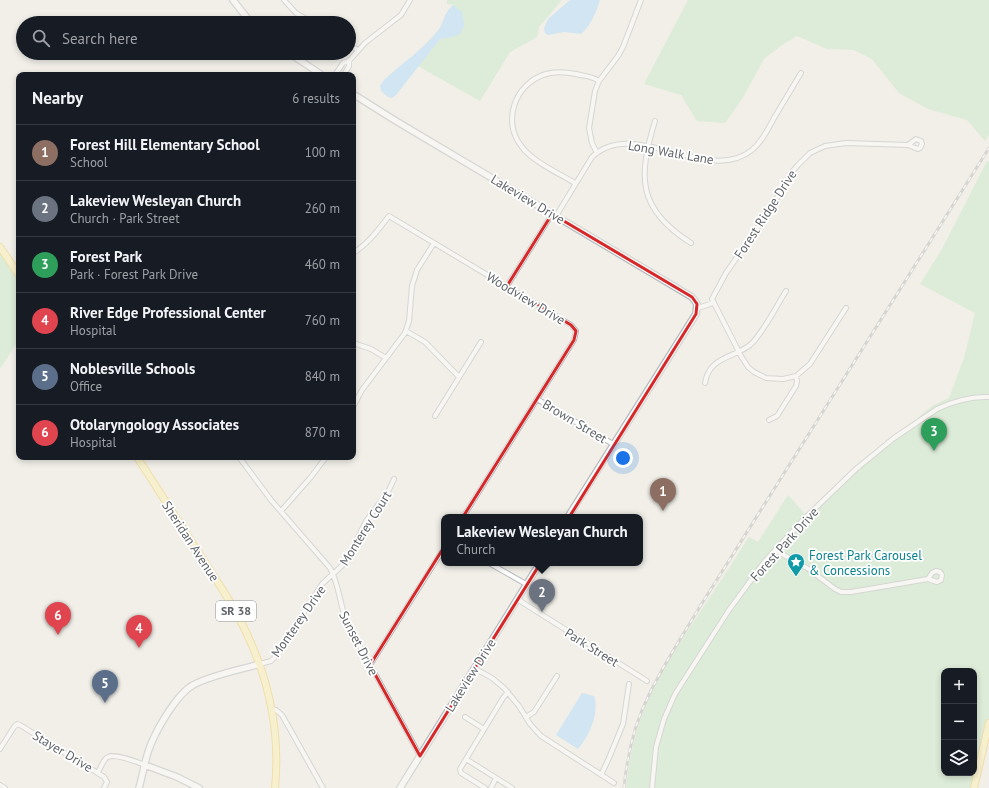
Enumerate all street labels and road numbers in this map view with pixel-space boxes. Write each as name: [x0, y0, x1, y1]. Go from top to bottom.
street label: Long Walk Lane: [627, 137, 715, 168]
street label: Forest Ridge Drive: [730, 167, 800, 262]
street label: Lakeview Drive: [488, 171, 568, 228]
street label: Woodview Drive: [483, 268, 568, 329]
street label: Brown Street: [539, 396, 611, 448]
street label: Monterey Court: [336, 487, 396, 569]
street label: Sheridan Avenue: [158, 498, 223, 585]
street label: Forest Park Drive: [747, 504, 822, 585]
street label: Monterey Drive: [267, 582, 330, 661]
road number: SR 38: [216, 601, 256, 621]
street label: Sunset Drive: [335, 608, 382, 678]
street label: Park Street: [562, 624, 622, 671]
street label: Lakeview Drive: [441, 635, 500, 715]
street label: Stayer Drive: [30, 727, 96, 776]

